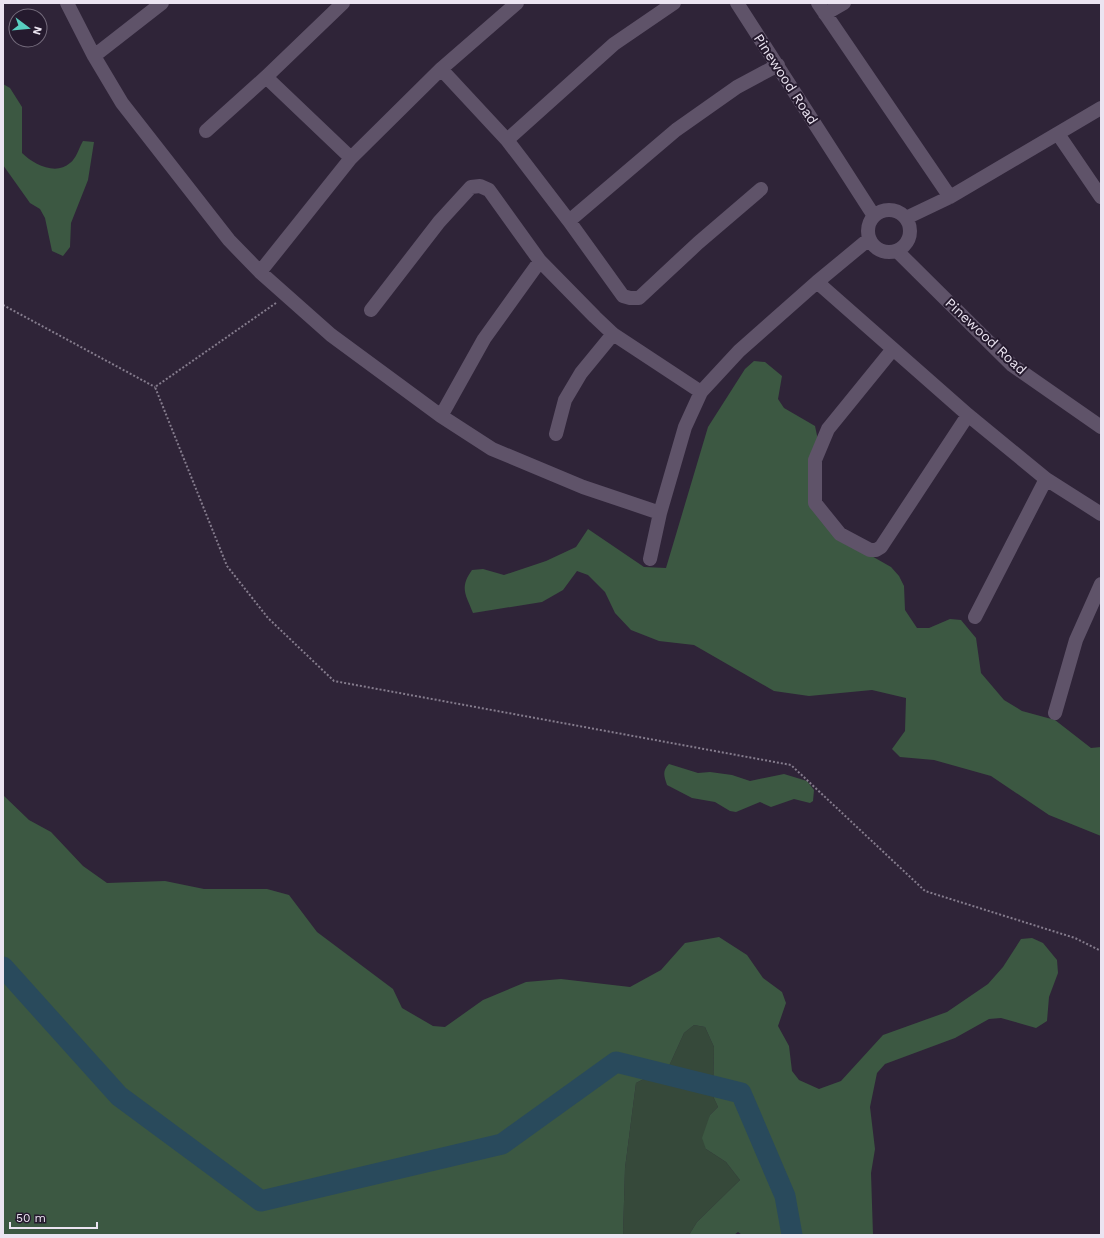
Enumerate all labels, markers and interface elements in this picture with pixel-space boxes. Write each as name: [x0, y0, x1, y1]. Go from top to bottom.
north arrow: [8, 8, 48, 48]
text: N: [30, 25, 45, 36]
street label: Pinewood Road: [751, 31, 821, 127]
street label: Pinewood Road: [942, 294, 1030, 378]
scale bar: [10, 1204, 97, 1230]
text: 50 m: [16, 1211, 46, 1225]

